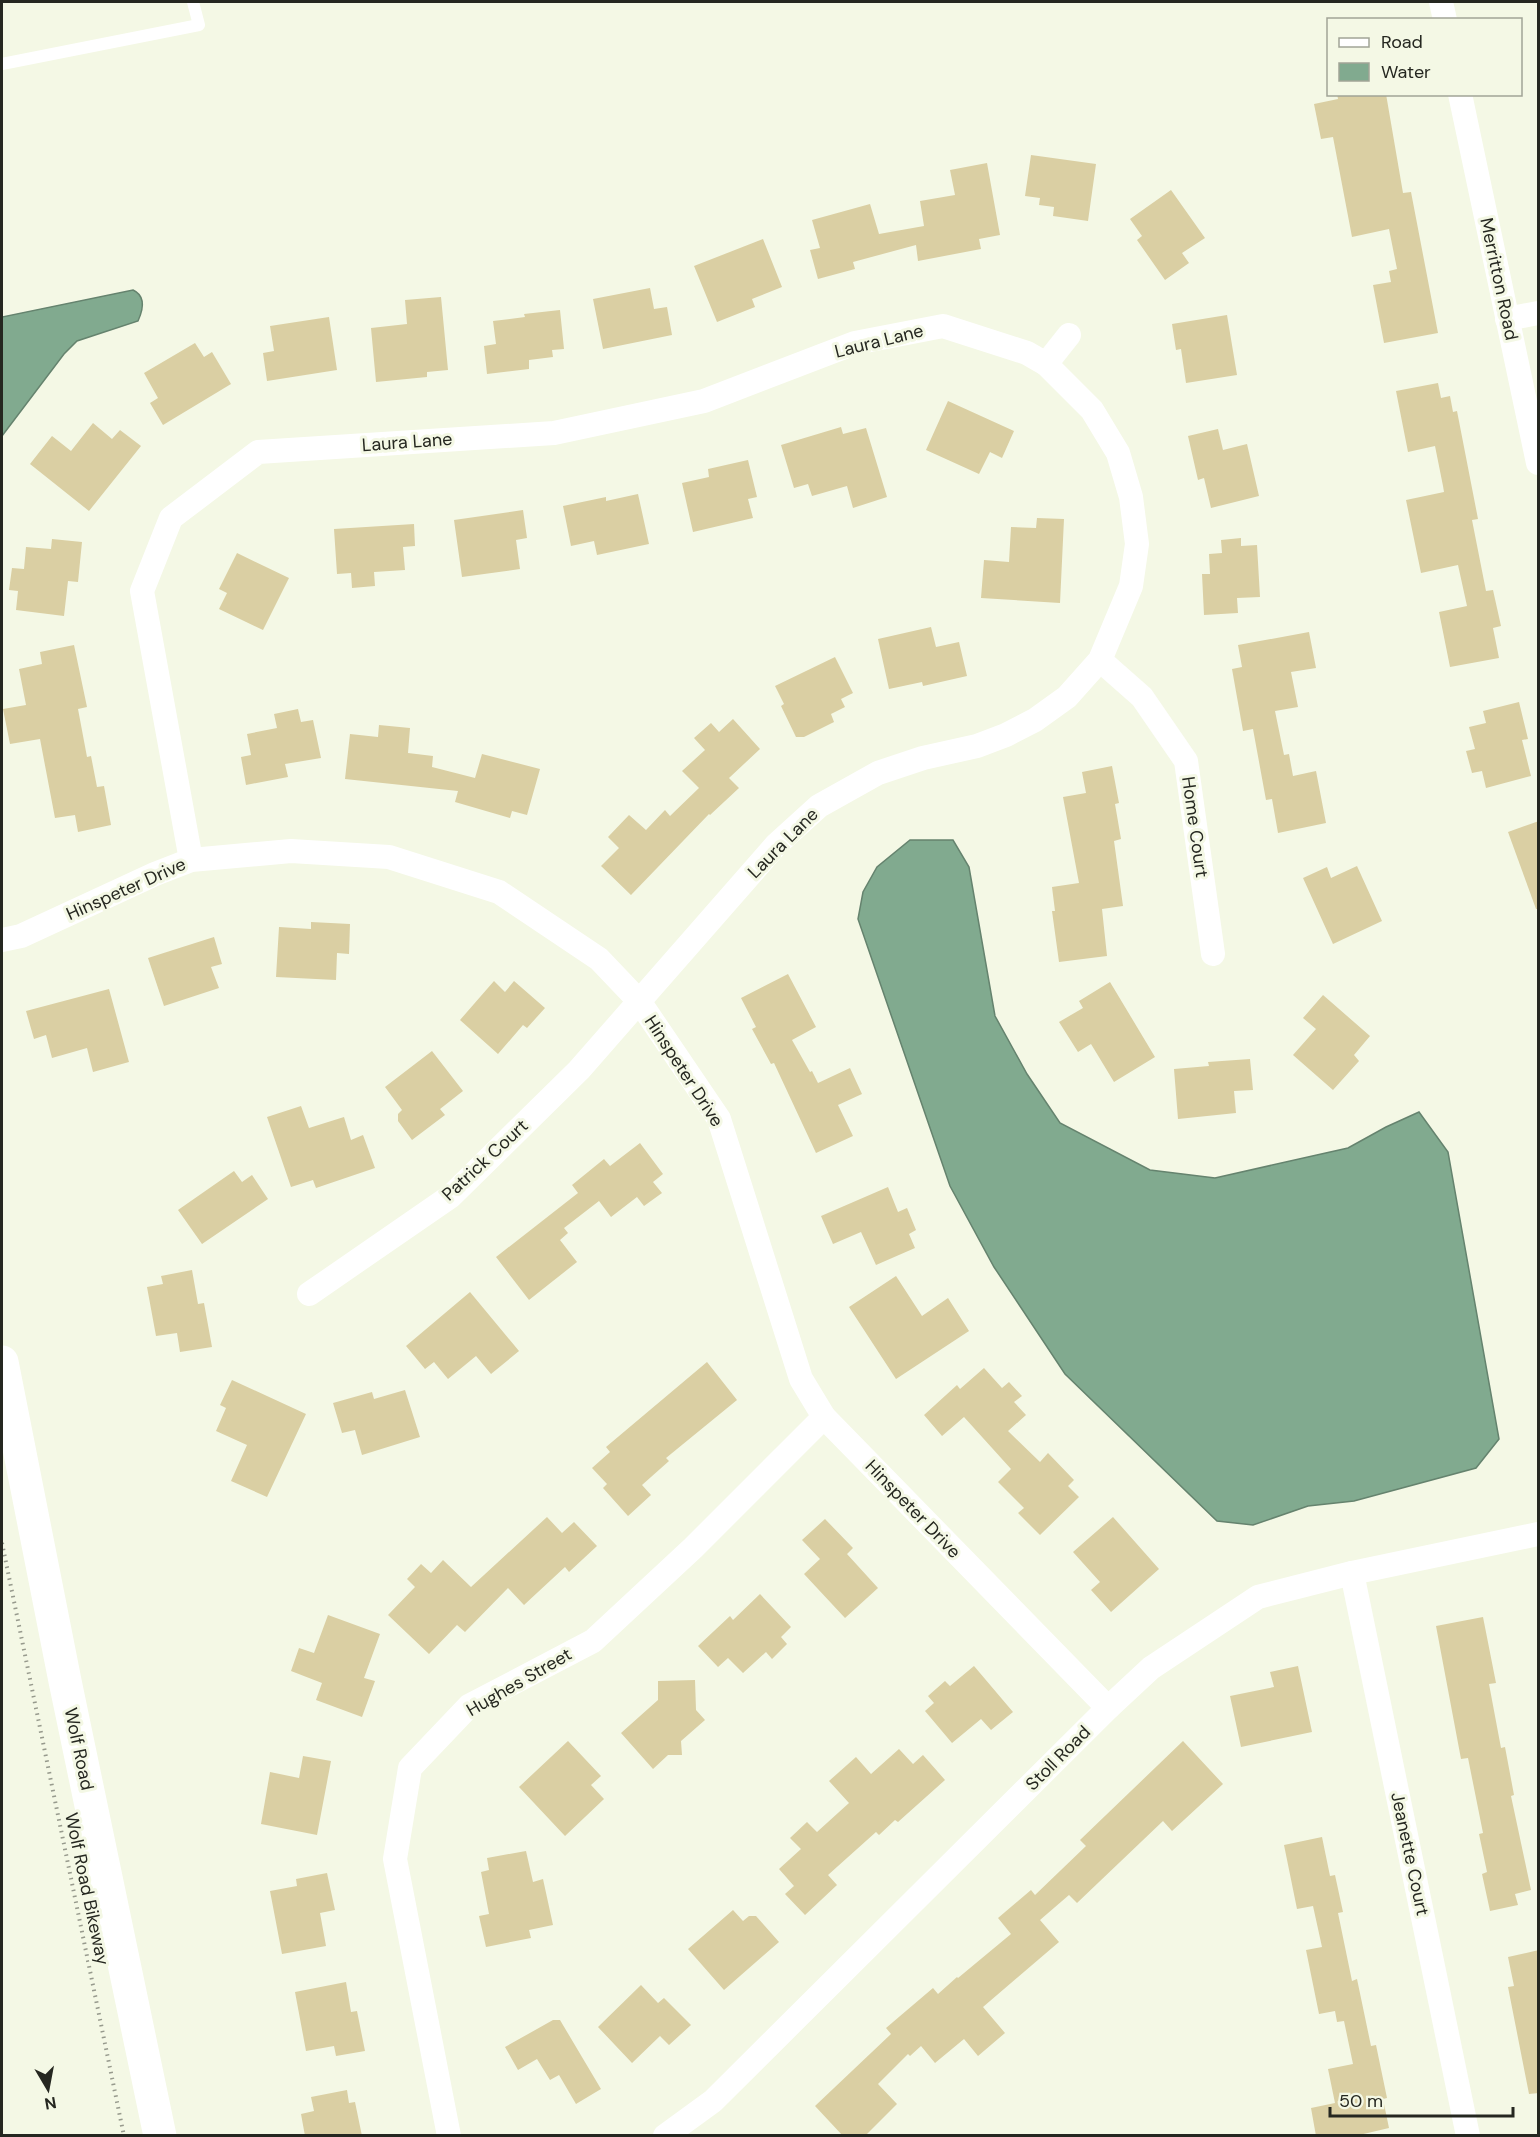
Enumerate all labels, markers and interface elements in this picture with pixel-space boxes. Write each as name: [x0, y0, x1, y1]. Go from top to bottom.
legend: [1327, 18, 1522, 96]
text: Road: [1381, 30, 1423, 54]
text: Water: [1381, 60, 1431, 84]
street label: Merritton Road: [1474, 216, 1524, 342]
street label: Laura Lane: [832, 318, 926, 364]
street label: Laura Lane: [361, 427, 453, 457]
street label: Home Court: [1176, 775, 1214, 879]
street label: Laura Lane: [742, 802, 824, 884]
street label: Hinspeter Drive: [63, 852, 189, 926]
street label: Hinspeter Drive: [639, 1011, 729, 1131]
street label: Patrick Court: [437, 1114, 533, 1206]
street label: Hinspeter Drive: [860, 1455, 966, 1563]
street label: Hughes Street: [462, 1642, 576, 1722]
street label: Wolf Road: [59, 1705, 99, 1793]
street label: Stoll Road: [1020, 1720, 1096, 1796]
street label: Jeanette Court: [1385, 1790, 1435, 1918]
street label: Wolf Road Bikeway: [59, 1811, 115, 1967]
north arrow: [18, 2059, 78, 2119]
scale bar: [1330, 2080, 1513, 2118]
text: 50 m: [1339, 2089, 1383, 2113]
text: N: [43, 2092, 58, 2115]

